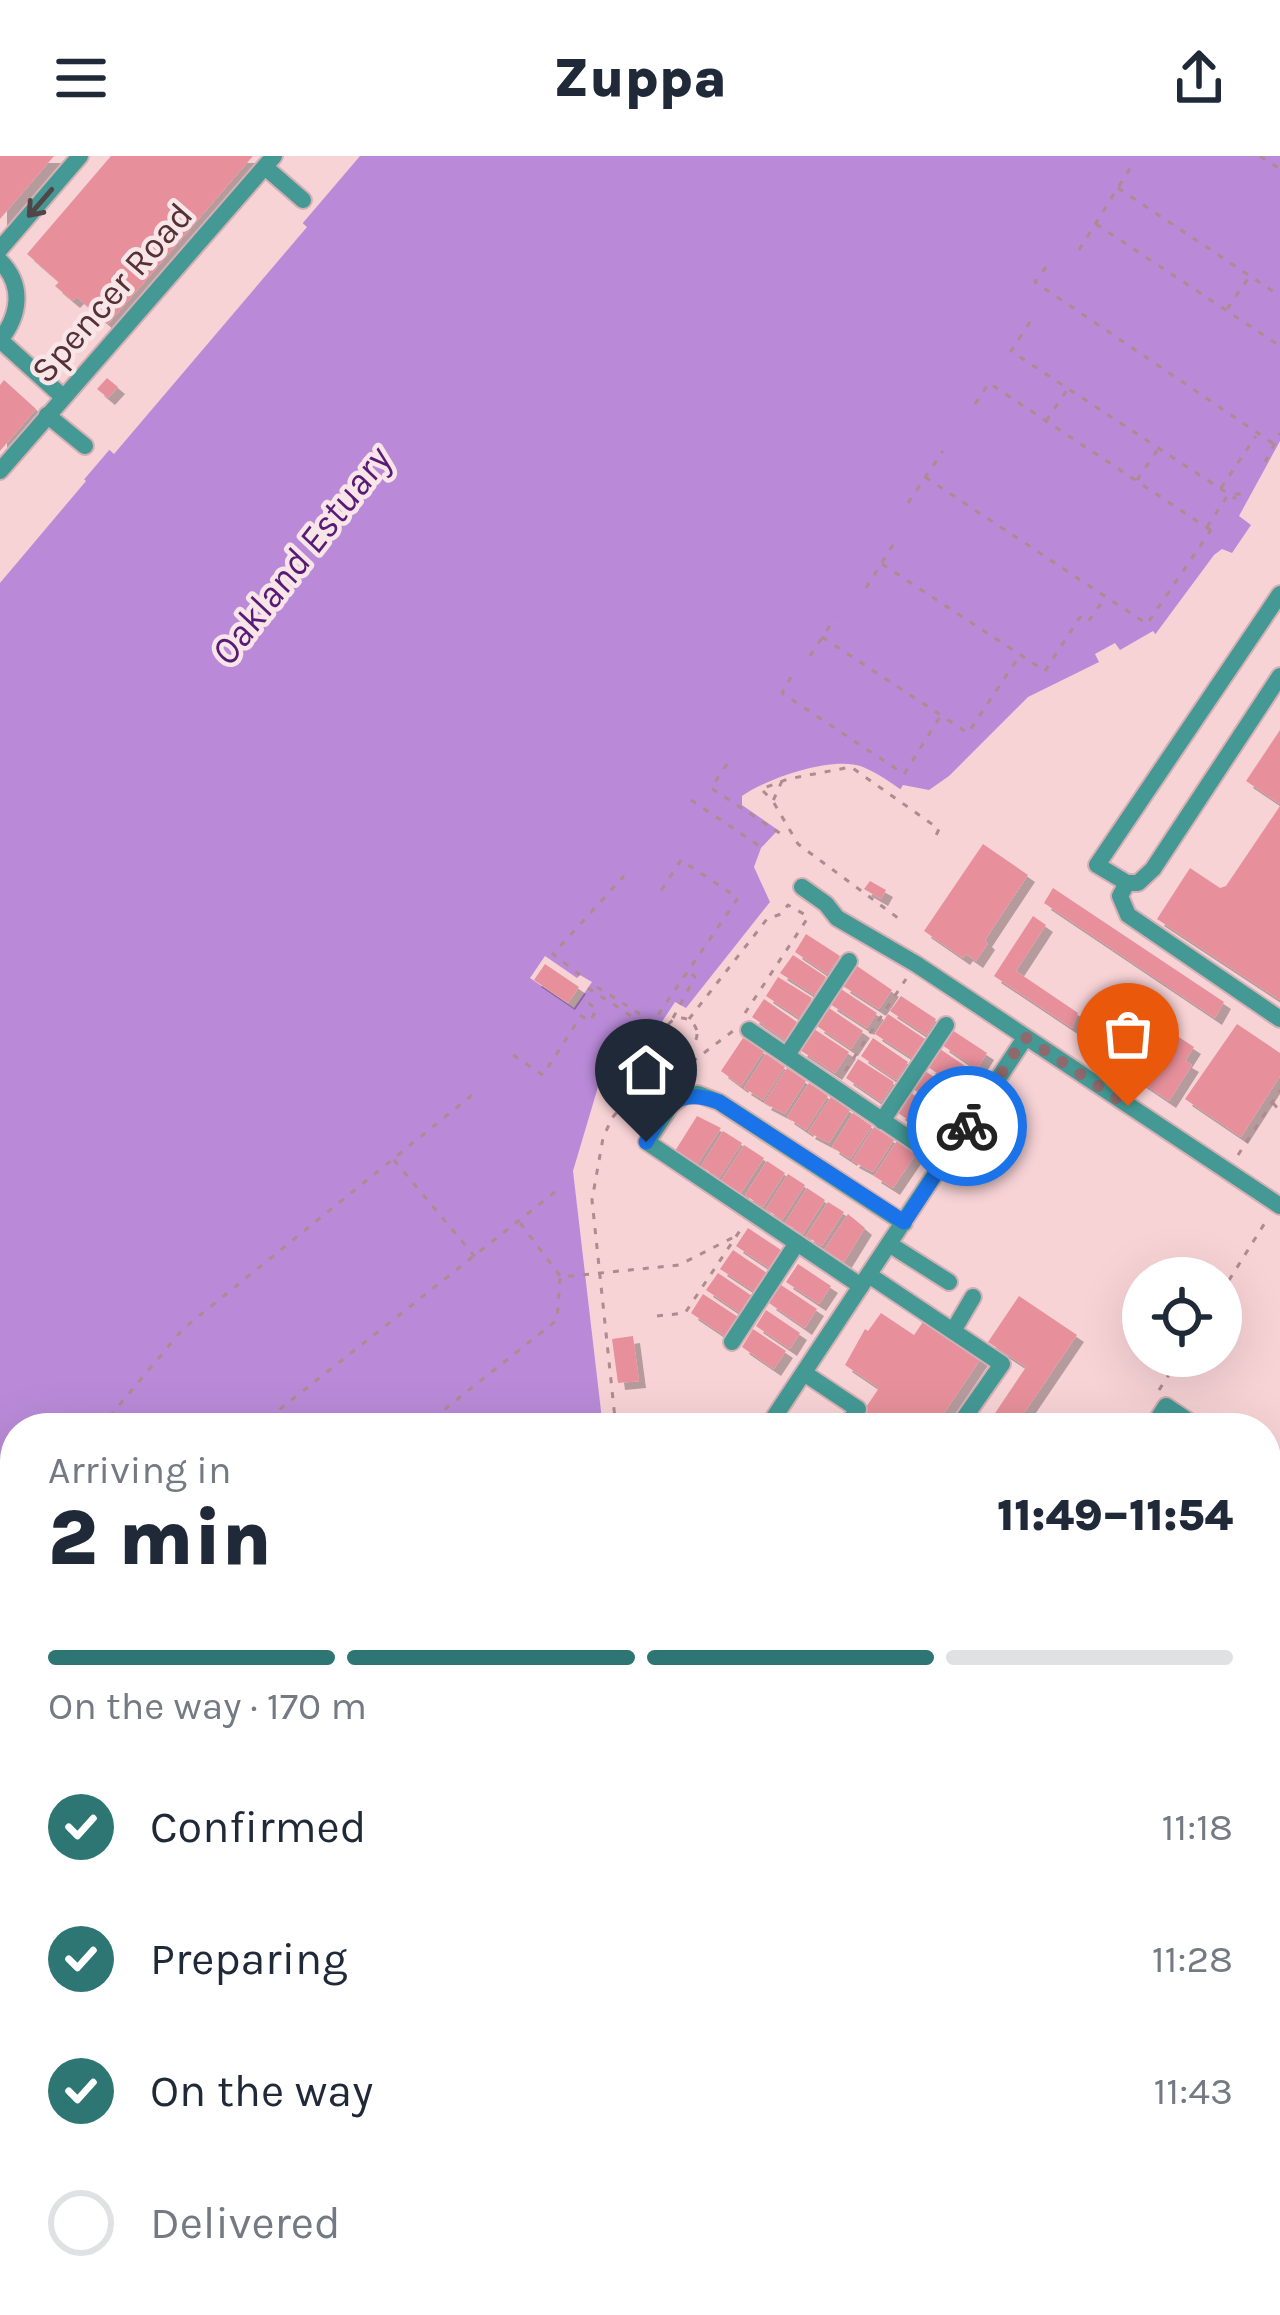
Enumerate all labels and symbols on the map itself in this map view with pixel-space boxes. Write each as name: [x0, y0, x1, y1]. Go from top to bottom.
one-way arrow: [27, 187, 54, 218]
street label: Spencer Road: [22, 194, 201, 391]
water label: Oakland Estuary: [201, 436, 401, 674]
pin: [1077, 983, 1179, 1106]
pin: [595, 1019, 697, 1142]
courier: [907, 1066, 1027, 1186]

